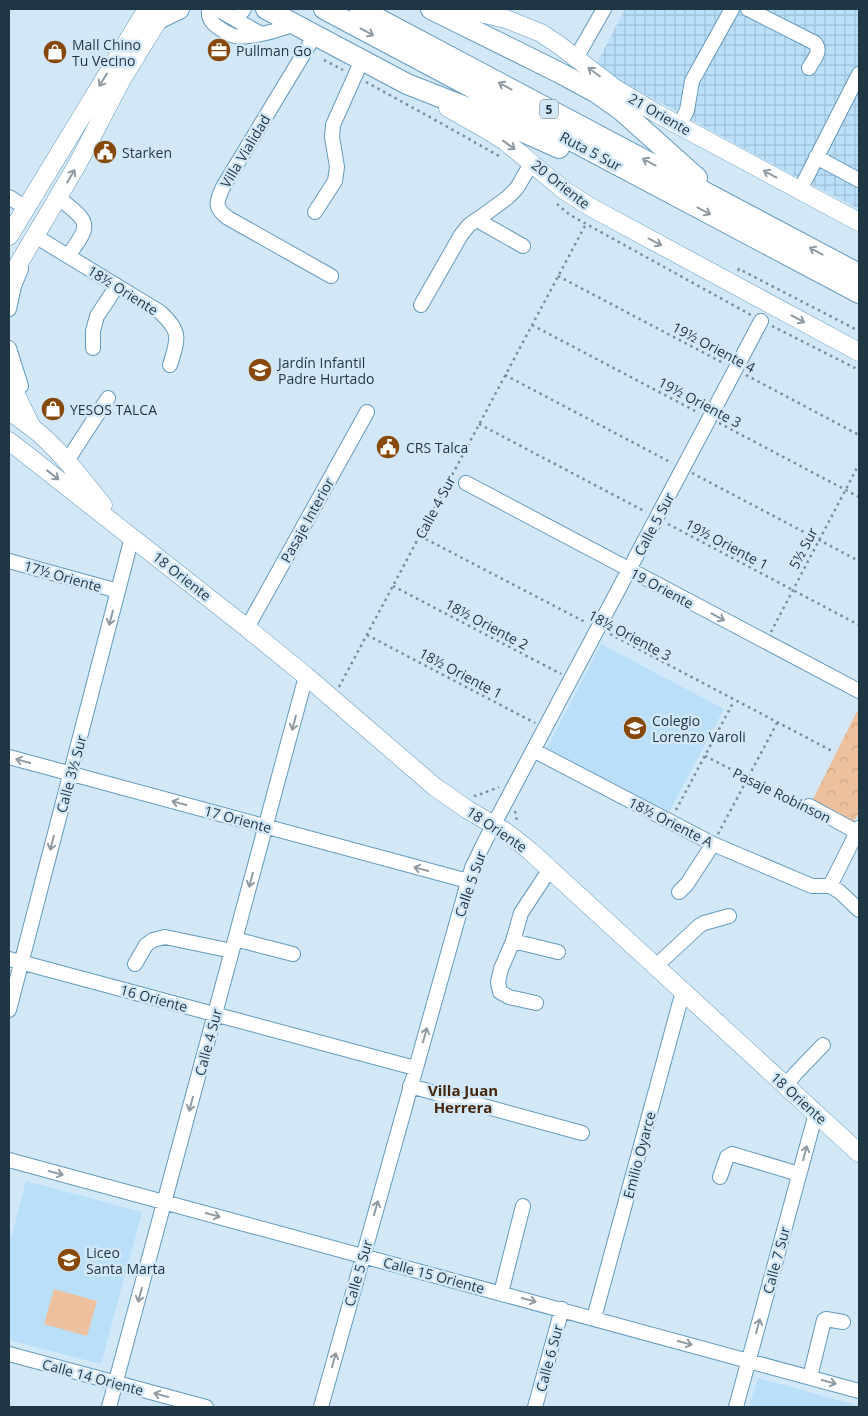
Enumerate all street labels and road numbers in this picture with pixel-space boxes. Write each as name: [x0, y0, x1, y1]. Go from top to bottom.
street label: 21 Oriente: [625, 88, 695, 140]
road number: 5: [540, 100, 558, 118]
street label: Villa Vialidad: [216, 111, 274, 191]
street label: Ruta 5 Sur: [557, 127, 625, 175]
street label: 20 Oriente: [528, 155, 594, 213]
street label: 18½ Oriente: [84, 261, 162, 319]
street label: 19½ Oriente 4: [669, 317, 759, 377]
street label: 19½ Oriente 3: [655, 372, 745, 432]
street label: Calle 4 Sur: [410, 472, 460, 542]
street label: Pasaje Interior: [276, 474, 338, 566]
street label: Calle 5 Sur: [629, 489, 679, 559]
street label: 19½ Oriente 1: [682, 514, 772, 574]
street label: 5½ Sur: [784, 524, 822, 572]
street label: 18 Oriente: [149, 547, 215, 605]
street label: 17½ Oriente: [22, 556, 104, 596]
street label: 19 Oriente: [627, 563, 697, 613]
street label: 18½ Oriente 2: [442, 594, 532, 654]
street label: 18½ Oriente 3: [585, 605, 675, 665]
street label: 18½ Oriente 1: [416, 643, 506, 703]
street label: Calle 3½ Sur: [52, 733, 91, 815]
street label: Pasaje Robinson: [730, 763, 834, 827]
street label: 18½ Oriente A: [626, 793, 717, 851]
street label: 17 Oriente: [202, 801, 274, 837]
street label: 18 Oriente: [463, 802, 531, 856]
street label: Calle 5 Sur: [450, 848, 490, 920]
street label: 16 Oriente: [118, 980, 190, 1016]
street label: Calle 4 Sur: [190, 1006, 226, 1078]
street label: 18 Oriente: [767, 1068, 831, 1128]
street label: Emilio Oyarce: [618, 1109, 660, 1201]
street label: Calle 7 Sur: [758, 1224, 794, 1296]
street label: Calle 5 Sur: [339, 1237, 377, 1309]
street label: Calle 15 Oriente: [381, 1252, 487, 1298]
street label: Calle 6 Sur: [531, 1322, 567, 1394]
street label: Calle 14 Oriente: [40, 1354, 146, 1400]

